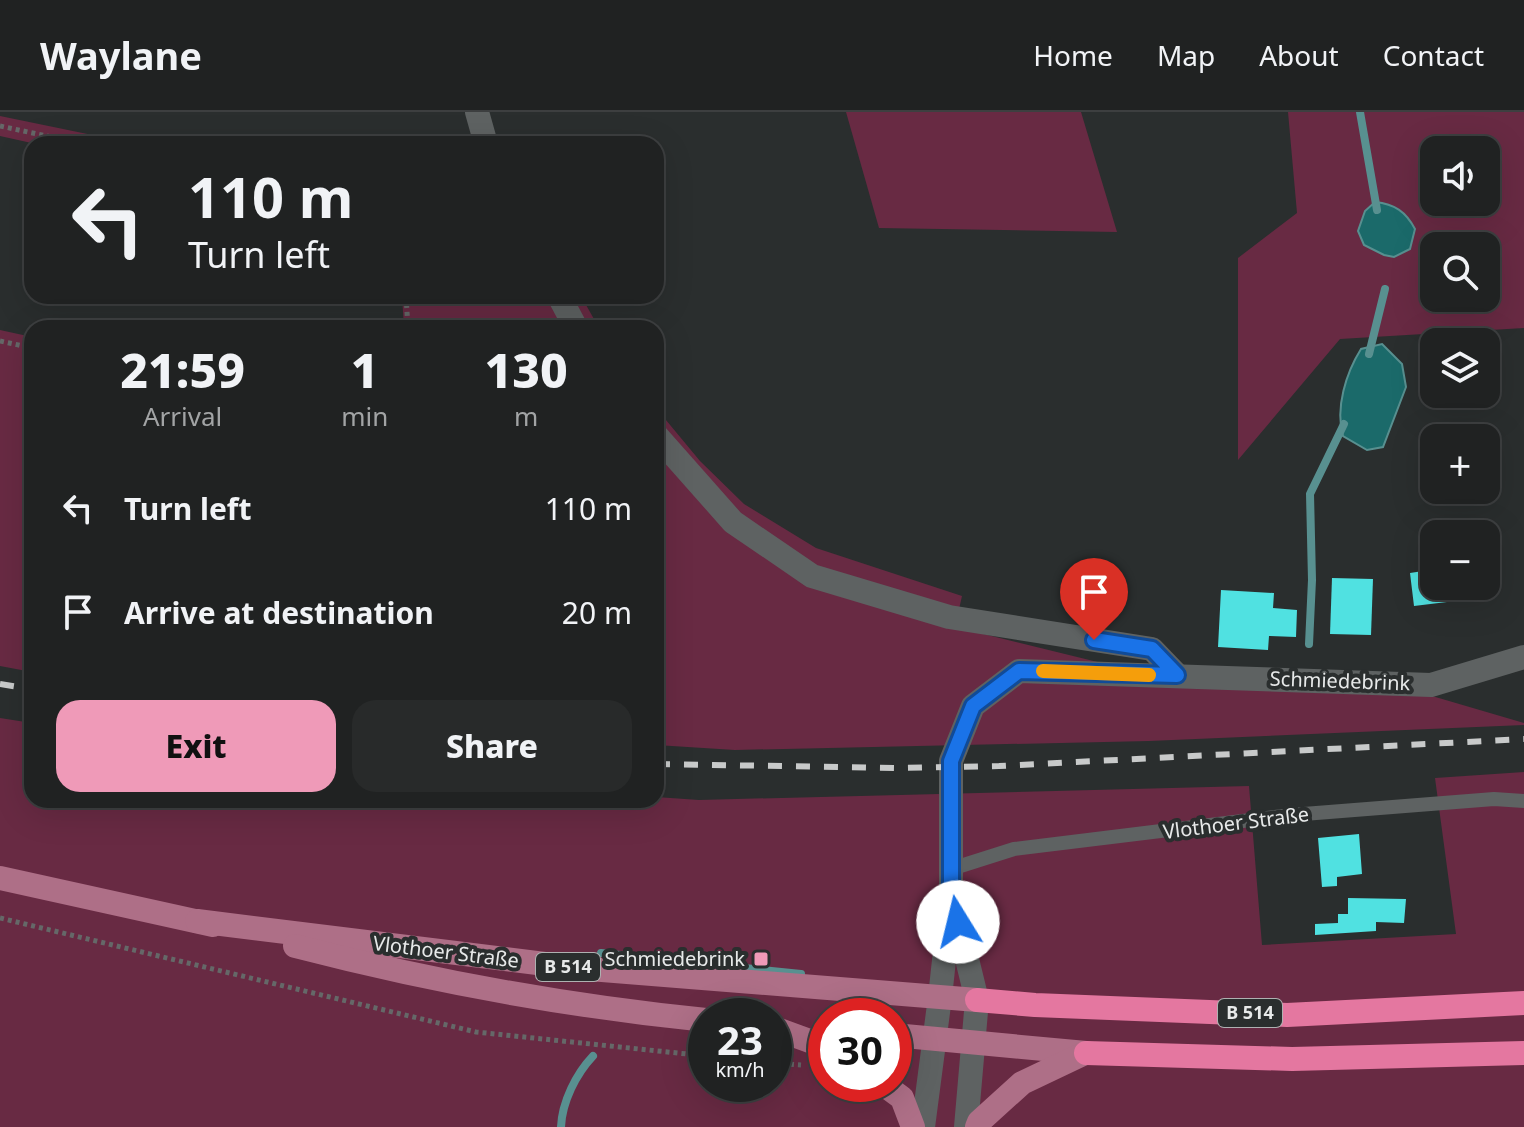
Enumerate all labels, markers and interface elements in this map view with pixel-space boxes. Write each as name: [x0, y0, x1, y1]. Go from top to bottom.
text: Waylane: [40, 29, 202, 81]
text: Home: [1033, 36, 1113, 74]
text: Map: [1157, 36, 1215, 74]
text: About: [1259, 36, 1339, 74]
text: Contact: [1383, 36, 1484, 74]
map controls: [1420, 136, 1500, 600]
button: sound: [1420, 136, 1500, 216]
text: 110 m: [188, 158, 353, 234]
icon: left: [56, 168, 160, 272]
text: Turn left: [188, 230, 330, 279]
button: search: [1420, 232, 1500, 312]
button: layers: [1420, 328, 1500, 408]
text: 21:59: [120, 337, 245, 402]
text: 1: [351, 337, 379, 402]
text: 130: [485, 337, 568, 402]
text: Arrival: [143, 398, 222, 434]
text: min: [341, 398, 388, 434]
text: m: [514, 398, 538, 434]
button: +: [1420, 424, 1500, 504]
icon: left: [56, 486, 100, 530]
text: Turn left: [124, 488, 252, 529]
text: 110 m: [545, 488, 632, 529]
button: −: [1420, 520, 1500, 600]
pin: [1060, 558, 1128, 640]
icon: arrive: [1072, 570, 1116, 614]
icon: arrive: [56, 590, 100, 634]
text: Arrive at destination: [124, 592, 434, 633]
text: 20 m: [562, 592, 632, 633]
street label: Schmiedebrink: [1269, 665, 1411, 696]
button: Exit: [56, 700, 336, 792]
button: Share: [352, 700, 632, 792]
street label: Vlothoer Straße: [1161, 800, 1310, 845]
position arrow: [916, 880, 1000, 964]
street label: Vlothoer Straße: [372, 929, 521, 974]
place label: Schmiedebrink: [605, 945, 745, 972]
marker: Schmiedebrink: [752, 950, 770, 968]
road number: B 514: [536, 953, 600, 981]
speed limit sign: 30: [808, 998, 912, 1102]
road number: B 514: [1218, 999, 1282, 1027]
text: 23: [717, 1012, 763, 1067]
text: km/h: [715, 1056, 765, 1083]

